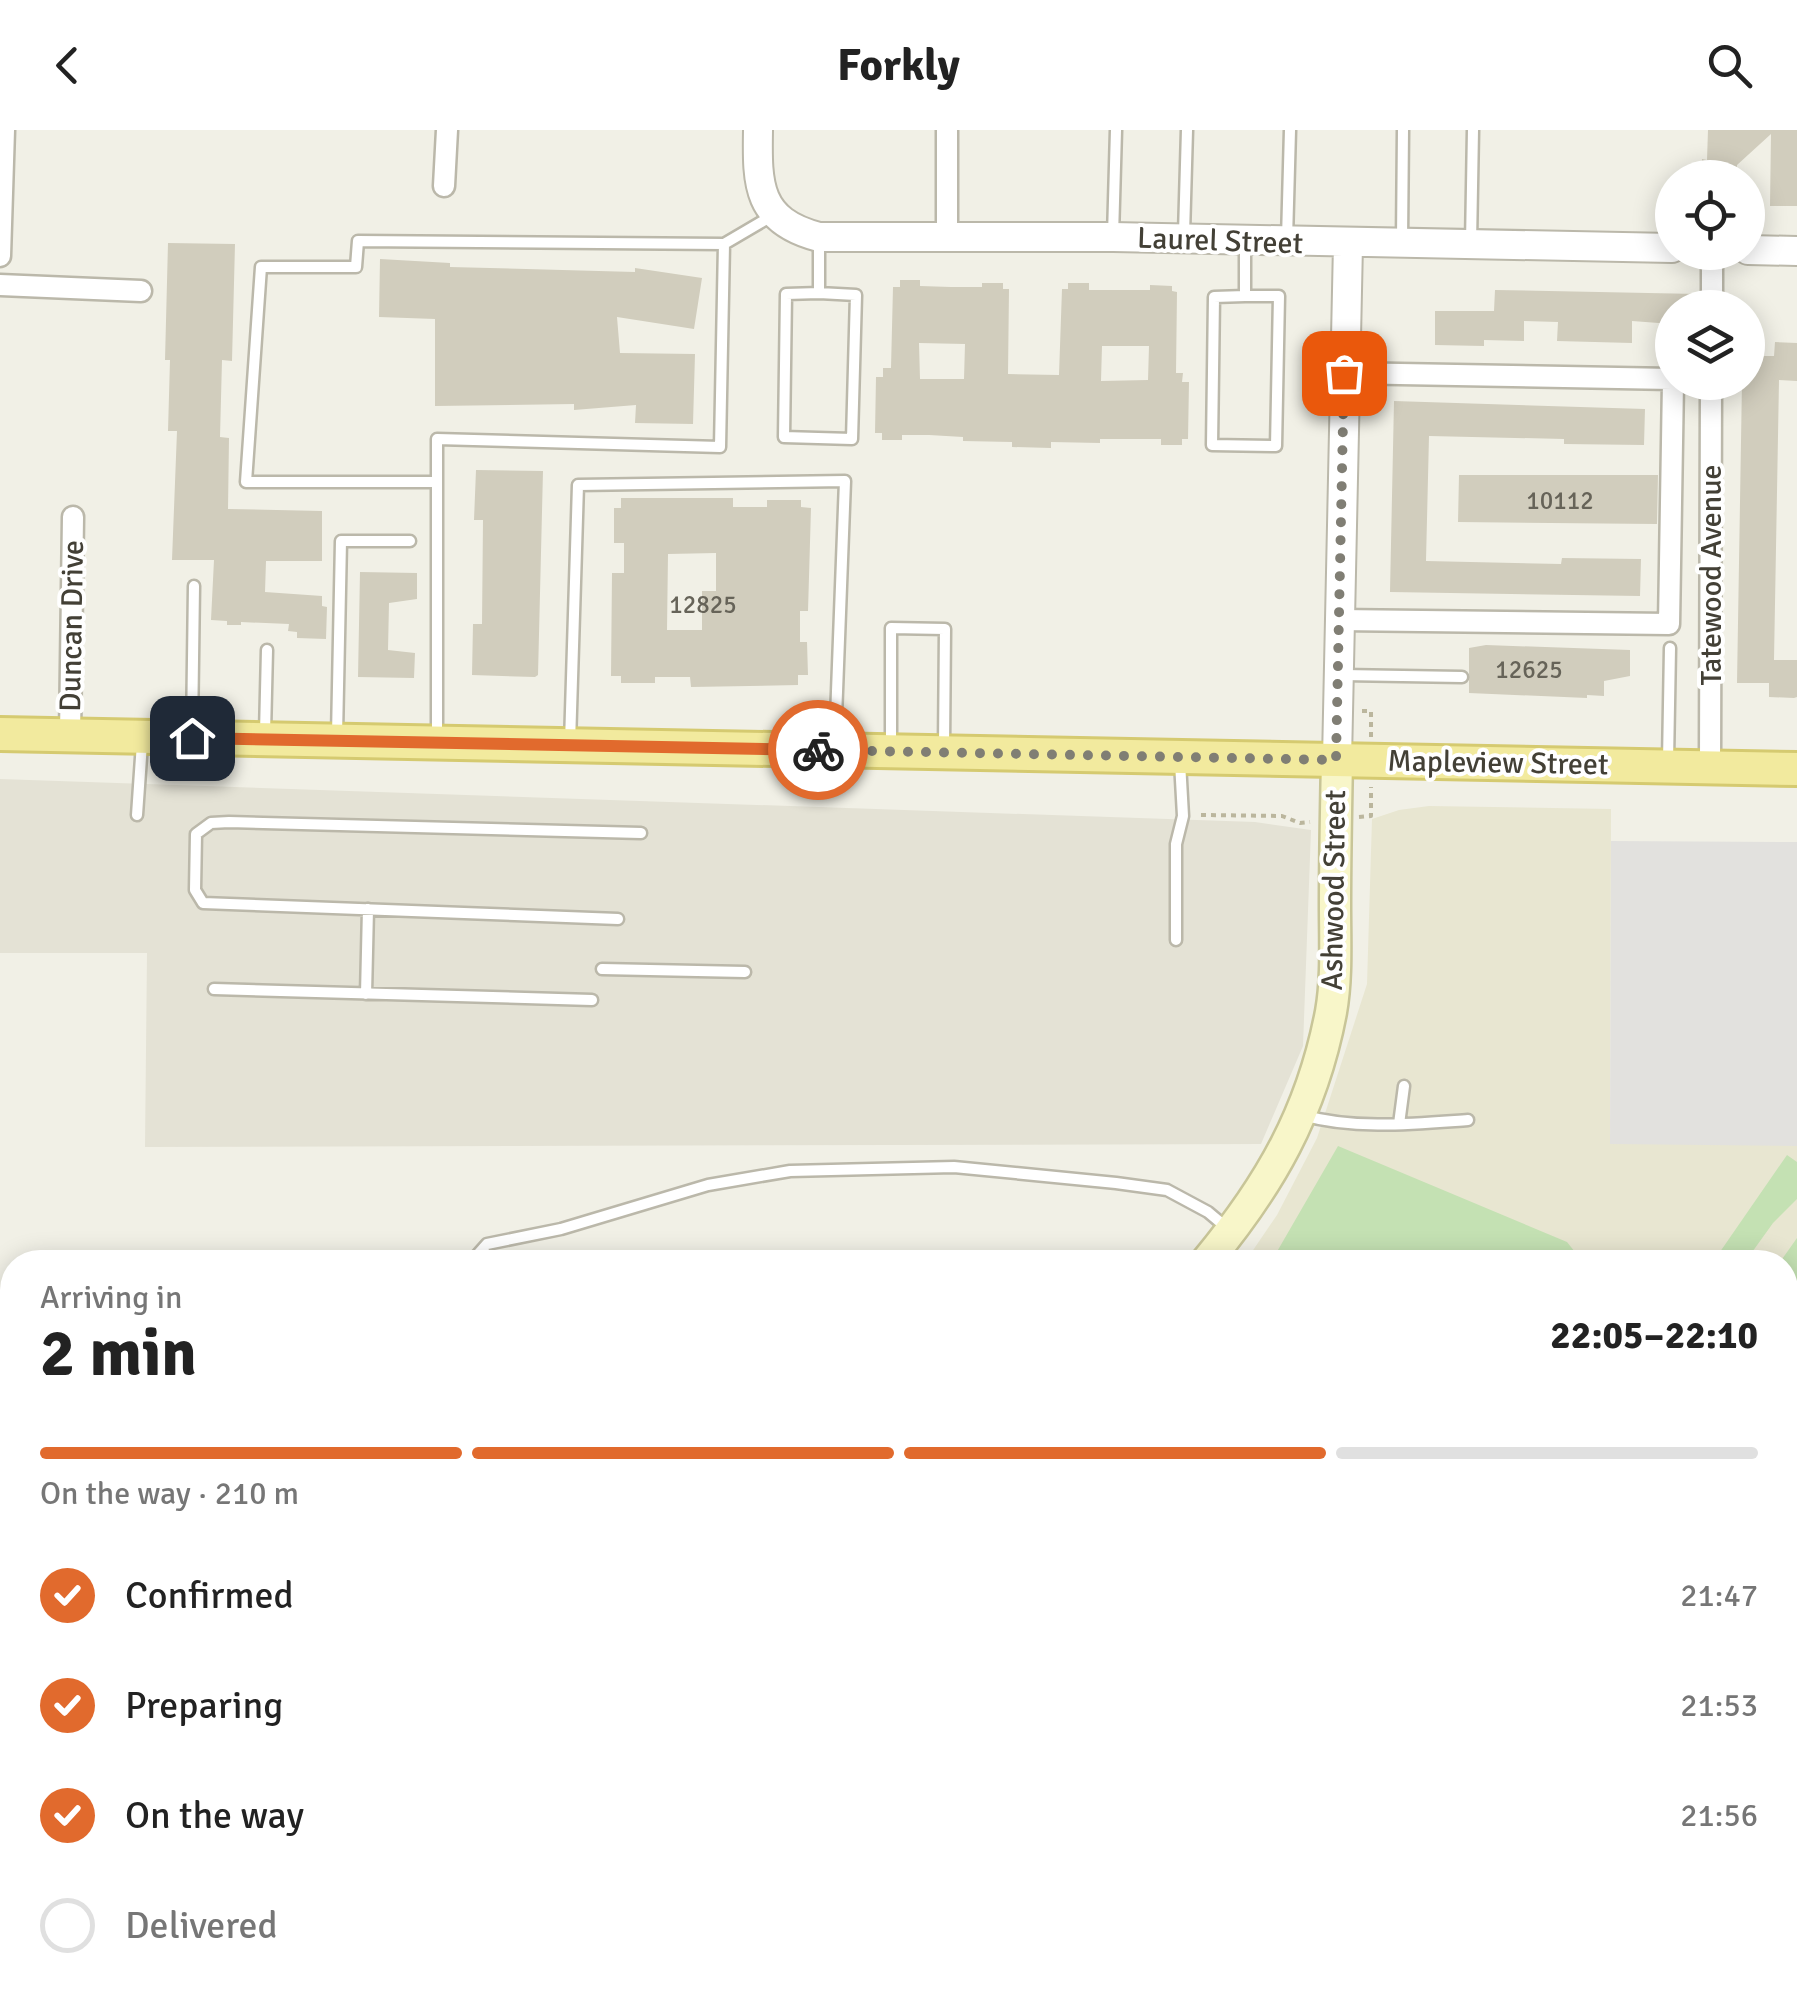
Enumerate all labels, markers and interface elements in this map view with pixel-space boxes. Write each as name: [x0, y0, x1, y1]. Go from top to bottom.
icon: back: [40, 38, 95, 93]
text: Forkly: [837, 38, 960, 93]
icon: search: [1702, 38, 1757, 93]
map controls: [1655, 160, 1765, 400]
button: locate: [1655, 160, 1765, 270]
street label: Laurel Street: [1136, 220, 1304, 262]
button: layers: [1655, 290, 1765, 400]
pin: [1302, 331, 1387, 416]
icon: bag: [1317, 346, 1372, 401]
street label: Tatewood Avenue: [1693, 464, 1730, 686]
house number: 10112: [1526, 485, 1594, 516]
street label: Duncan Drive: [52, 540, 92, 712]
house number: 12825: [669, 589, 737, 620]
house number: 12625: [1495, 654, 1563, 685]
pin: [150, 696, 235, 781]
courier: [768, 700, 868, 800]
icon: home: [165, 711, 220, 766]
icon: bike: [791, 723, 846, 778]
street label: Mapleview Street: [1387, 743, 1609, 783]
street label: Ashwood Street: [1314, 789, 1354, 991]
text: Arriving in: [40, 1278, 182, 1317]
text: 22:05–22:10: [1550, 1312, 1758, 1359]
text: 2 min: [40, 1314, 197, 1394]
text: On the way · 210 m: [40, 1474, 299, 1513]
icon: check: [40, 1568, 95, 1623]
text: Confirmed: [125, 1572, 294, 1619]
text: 21:47: [1680, 1576, 1758, 1615]
icon: check: [40, 1678, 95, 1733]
text: Preparing: [125, 1682, 283, 1729]
text: 21:53: [1680, 1686, 1758, 1725]
icon: check: [40, 1788, 95, 1843]
text: On the way: [125, 1792, 304, 1839]
text: 21:56: [1680, 1796, 1758, 1835]
text: Delivered: [125, 1902, 278, 1949]

